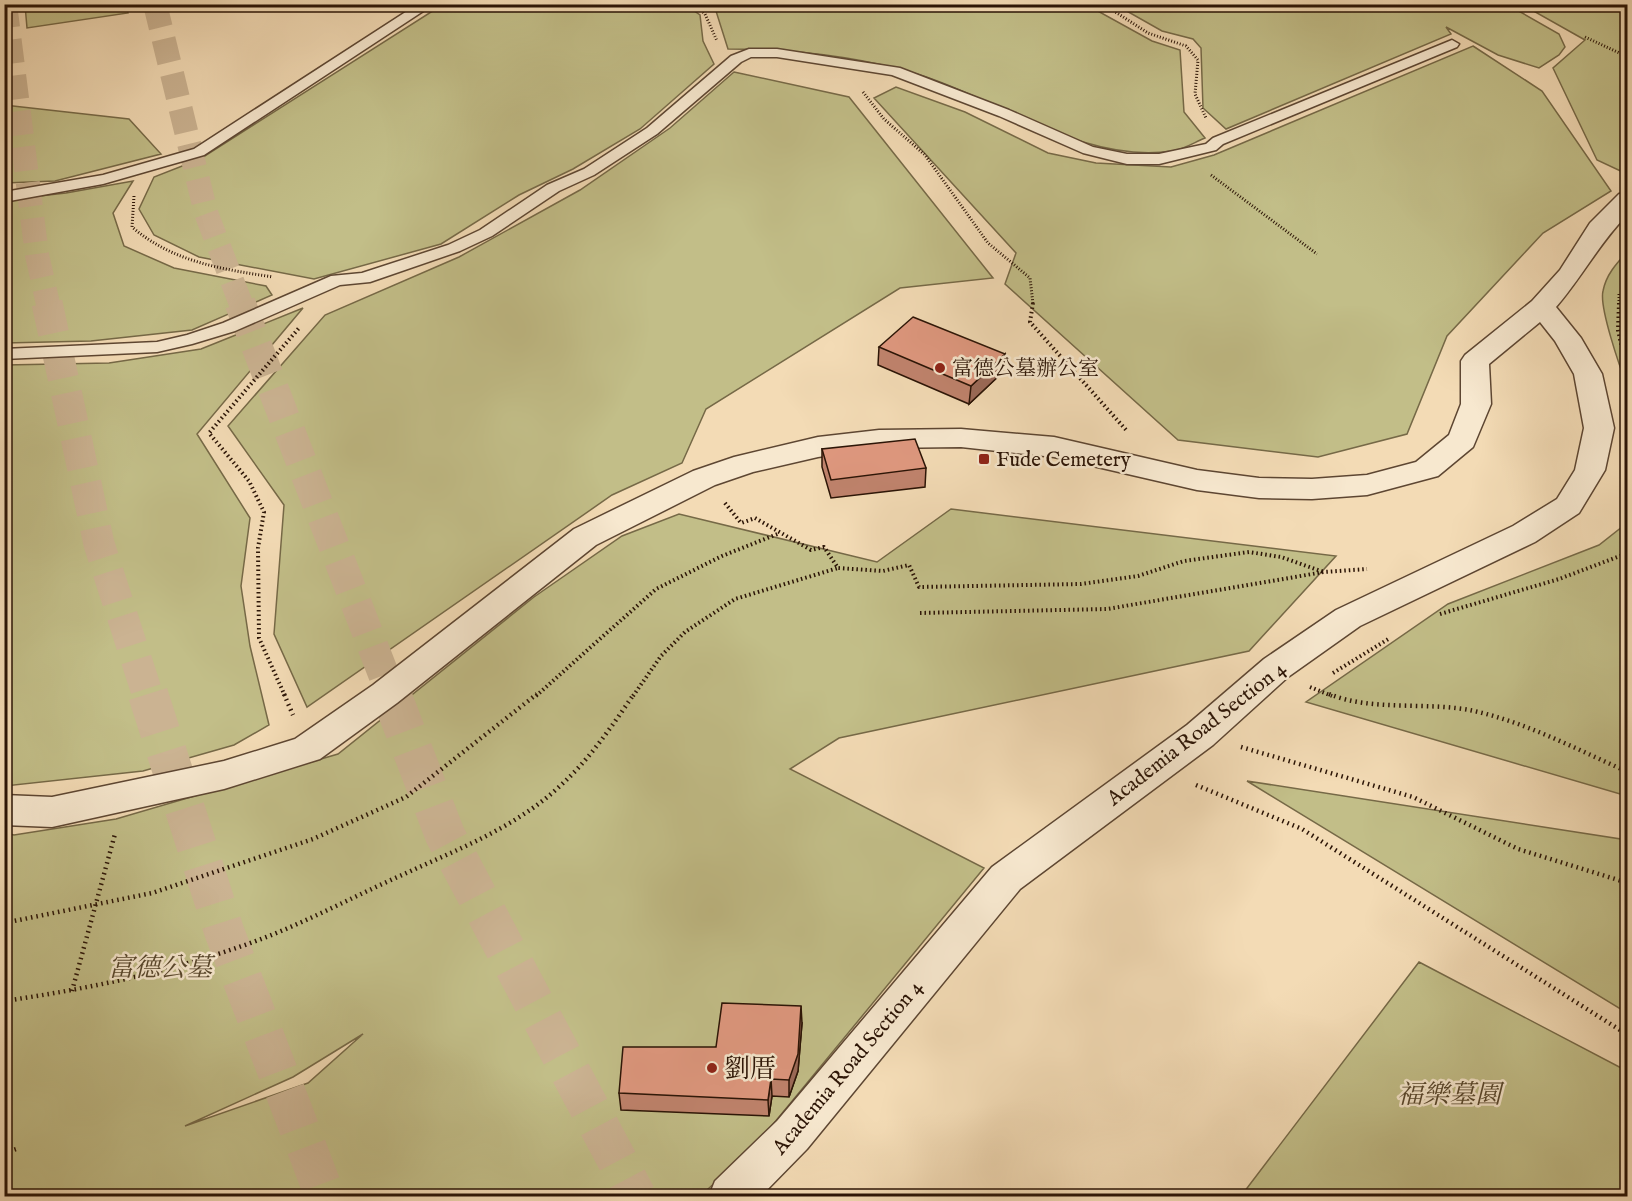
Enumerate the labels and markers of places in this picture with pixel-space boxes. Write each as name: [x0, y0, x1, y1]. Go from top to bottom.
place label: 富德公墓辦公室: [952, 356, 1099, 383]
marker: 富德公墓辦公室: [933, 361, 947, 375]
place label: Fude Cemetery: [996, 447, 1132, 474]
marker: Fude Cemetery: [977, 452, 991, 466]
place label: 劉厝: [724, 1053, 776, 1086]
marker: 劉厝: [705, 1061, 719, 1075]

